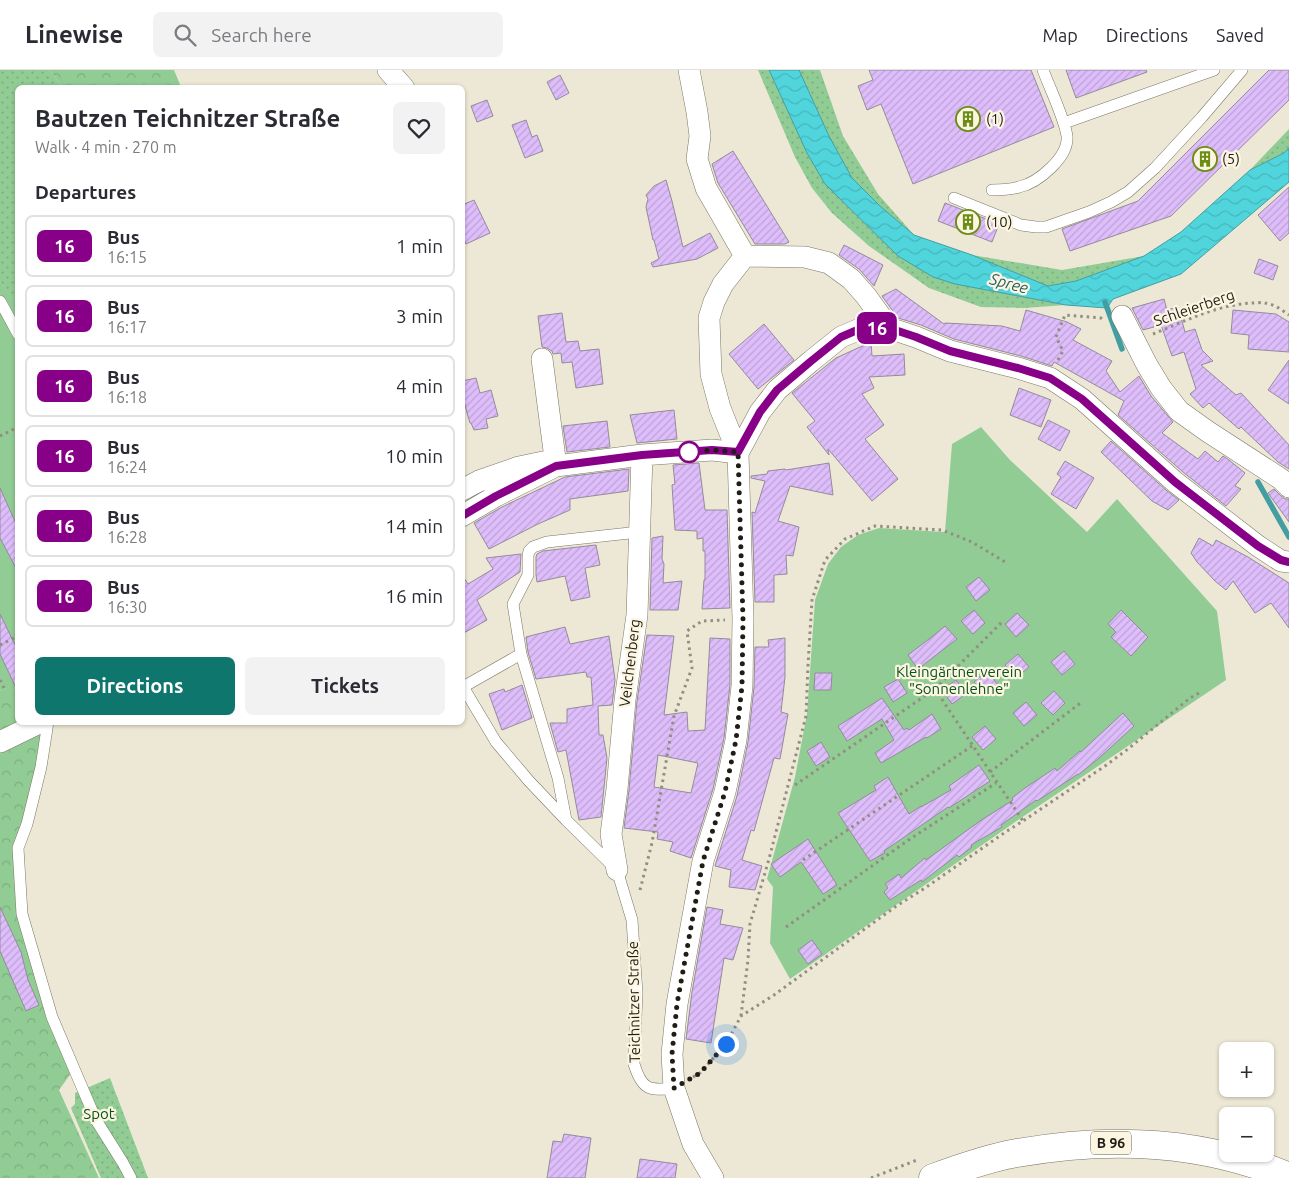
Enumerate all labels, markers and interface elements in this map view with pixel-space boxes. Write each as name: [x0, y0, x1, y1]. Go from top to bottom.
search box: [153, 12, 503, 57]
text: Linewise: [25, 21, 123, 48]
icon: search: [171, 21, 199, 49]
text: Search here: [211, 24, 312, 46]
text: Map: [1042, 25, 1078, 45]
text: Directions: [1106, 25, 1188, 45]
text: Saved: [1216, 25, 1264, 45]
button: heart: [393, 102, 445, 154]
text: Bautzen Teichnitzer Straße: [35, 105, 340, 132]
building icon: (1): [955, 106, 981, 132]
place label: (1): [986, 110, 1004, 127]
text: Walk · 4 min · 270 m: [35, 138, 177, 156]
building icon: (5): [1192, 146, 1218, 172]
place label: (5): [1222, 150, 1240, 167]
text: Departures: [35, 181, 136, 203]
building icon: (10): [955, 209, 981, 235]
place label: (10): [986, 213, 1012, 230]
text: Bus: [107, 226, 140, 248]
text: 1 min: [396, 235, 443, 257]
text: 16: [54, 236, 75, 256]
text: 16:15: [107, 248, 147, 266]
water label: Spree: [987, 269, 1030, 297]
street label: Schleierberg: [1151, 286, 1237, 329]
text: Bus: [107, 296, 140, 318]
text: 3 min: [396, 305, 443, 327]
text: 16: [54, 306, 75, 326]
line badge: 16: [854, 312, 900, 344]
text: 16:17: [107, 318, 147, 336]
text: 16: [867, 318, 887, 338]
text: Bus: [107, 366, 140, 388]
text: 4 min: [396, 375, 443, 397]
text: 16: [54, 376, 75, 396]
text: 16:18: [107, 388, 147, 406]
text: Bus: [107, 436, 140, 458]
unlabelled marker: [678, 441, 700, 463]
text: 10 min: [385, 445, 443, 467]
text: 16: [54, 446, 75, 466]
text: 16:24: [107, 458, 147, 476]
text: Bus: [107, 506, 140, 528]
text: 14 min: [385, 515, 443, 537]
text: 16: [54, 516, 75, 536]
text: 16:28: [107, 528, 147, 546]
text: Bus: [107, 576, 140, 598]
text: 16 min: [385, 585, 443, 607]
text: 16: [54, 586, 75, 606]
text: 16:30: [107, 598, 147, 616]
street label: Veilchenberg: [616, 618, 643, 708]
button: Directions: [35, 657, 235, 715]
button: Tickets: [245, 657, 445, 715]
park label: Kleingärtnerverein "Sonnenlehne": [896, 663, 1022, 697]
street label: Teichnitzer Straße: [624, 941, 643, 1063]
your location: [714, 1032, 739, 1057]
map controls: [1219, 1042, 1274, 1162]
button: +: [1219, 1042, 1274, 1097]
park label: Spot: [83, 1105, 115, 1122]
button: −: [1219, 1107, 1274, 1162]
road number: B 96: [1091, 1132, 1131, 1154]

